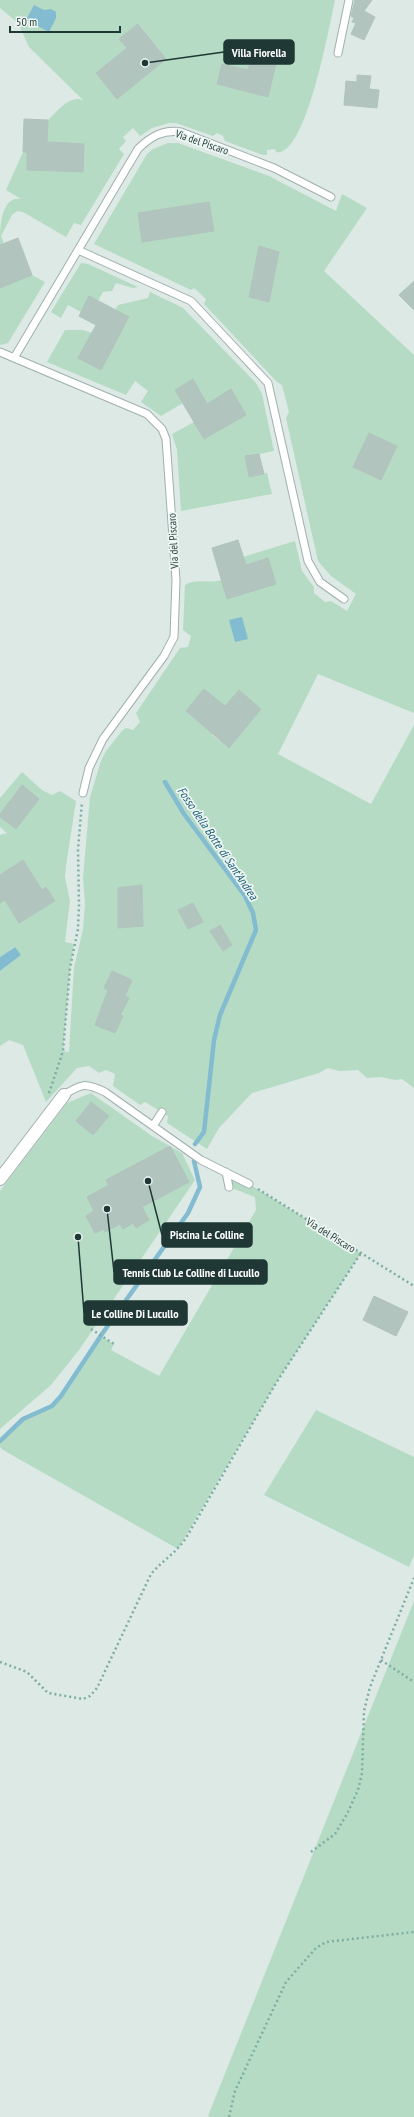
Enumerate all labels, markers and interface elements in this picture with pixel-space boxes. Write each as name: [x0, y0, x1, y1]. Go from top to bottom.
scale bar: [10, 8, 120, 34]
text: 50 m: [16, 14, 37, 29]
callout: Villa Fiorella: [224, 40, 294, 64]
text: Villa Fiorella: [231, 45, 286, 60]
street label: Via del Piscaro: [173, 126, 231, 158]
street label: Via del Piscaro: [165, 513, 181, 570]
water label: Fosso della Botte di Sant'Andrea: [175, 784, 262, 903]
street label: Via del Piscaro: [303, 1214, 358, 1256]
callout: Piscina Le Colline: [162, 1223, 252, 1247]
text: Piscina Le Colline: [170, 1227, 244, 1242]
callout: Tennis Club Le Colline di Lucullo: [114, 1260, 267, 1284]
text: Tennis Club Le Colline di Lucullo: [123, 1265, 260, 1280]
callout: Le Colline Di Lucullo: [84, 1301, 187, 1325]
text: Le Colline Di Lucullo: [92, 1306, 179, 1321]

